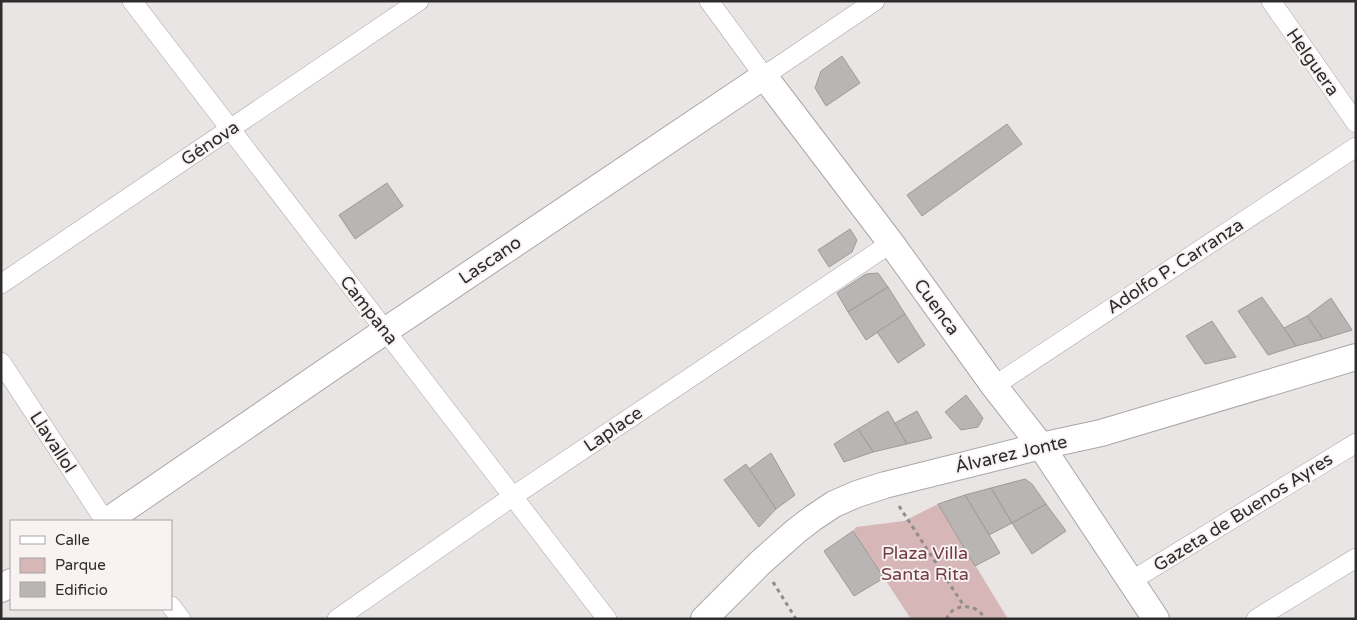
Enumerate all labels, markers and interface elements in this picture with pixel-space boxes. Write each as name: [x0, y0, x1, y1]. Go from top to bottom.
street label: Helguera: [1282, 24, 1344, 100]
street label: Génova: [177, 116, 243, 170]
street label: Adolfo P. Carranza: [1102, 214, 1248, 318]
street label: Lascano: [455, 231, 526, 289]
street label: Campana: [335, 271, 403, 349]
street label: Cuenca: [909, 275, 965, 339]
street label: Laplace: [579, 401, 647, 457]
street label: Llavallol: [25, 407, 81, 477]
street label: Álvarez Jonte: [953, 430, 1069, 478]
street label: Gazeta de Buenos Ayres: [1149, 448, 1337, 576]
legend: [10, 520, 172, 610]
text: Calle: [55, 531, 90, 549]
park label: Plaza Villa Santa Rita: [881, 542, 969, 585]
text: Parque: [55, 556, 106, 574]
text: Edificio: [55, 581, 108, 599]

